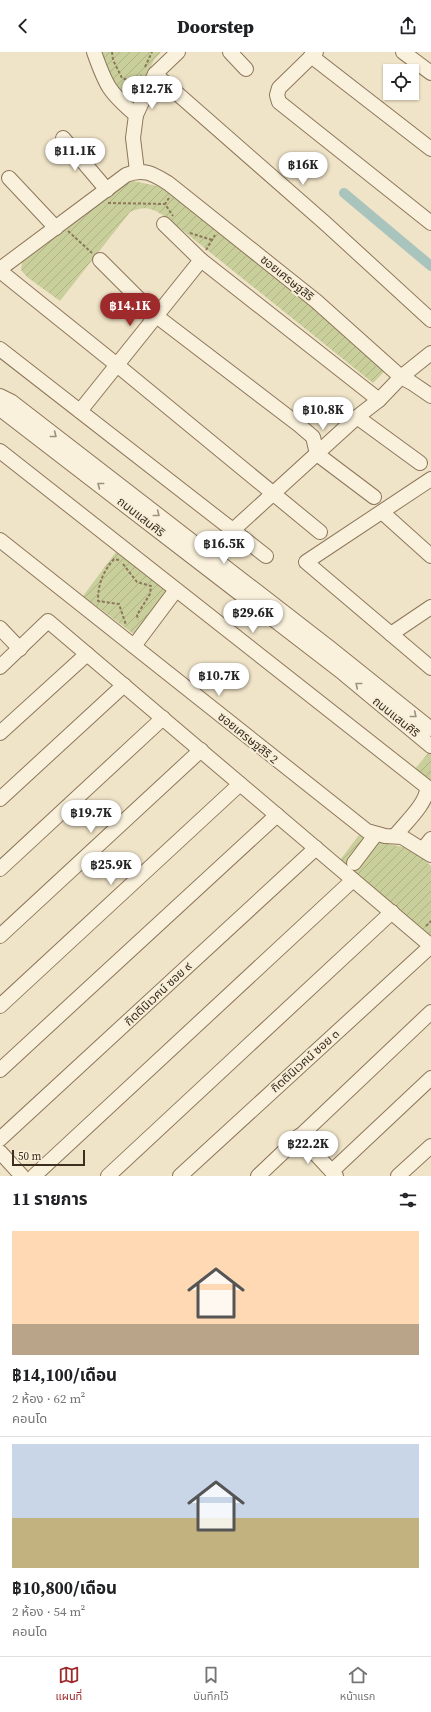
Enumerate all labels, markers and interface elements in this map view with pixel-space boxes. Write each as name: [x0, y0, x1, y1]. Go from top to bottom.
text: Doorstep: [177, 14, 254, 39]
icon: back: [12, 15, 34, 37]
icon: share: [397, 15, 419, 37]
map controls: [383, 64, 419, 100]
button: locate: [383, 64, 419, 100]
pin: ฿12.7K: [119, 76, 185, 110]
text: ฿12.7K: [131, 80, 173, 97]
pin: ฿11.1K: [42, 138, 108, 172]
text: ฿11.1K: [54, 142, 96, 159]
pin: ฿16K: [279, 152, 327, 186]
text: ฿16K: [288, 156, 318, 173]
street label: ซอยเศรษฐสิริ: [257, 251, 317, 305]
pin: ฿14.1K: [97, 293, 163, 327]
text: ฿14.1K: [109, 297, 151, 314]
pin: ฿10.8K: [290, 397, 356, 431]
text: ฿10.8K: [302, 401, 344, 418]
one-way arrow: [50, 430, 57, 437]
one-way arrow: [98, 483, 105, 490]
street label: ถนนแสนศิริ: [114, 493, 168, 541]
one-way arrow: [153, 510, 160, 517]
pin: ฿16.5K: [191, 531, 257, 565]
text: ฿16.5K: [203, 535, 245, 552]
pin: ฿29.6K: [220, 600, 286, 634]
text: ฿29.6K: [232, 604, 274, 621]
pin: ฿10.7K: [186, 663, 252, 697]
text: ฿10.7K: [198, 667, 240, 684]
one-way arrow: [355, 683, 362, 690]
street label: ถนนแสนศิริ: [369, 693, 423, 741]
street label: ซอยเศรษฐสิริ 2: [214, 709, 282, 767]
one-way arrow: [409, 711, 417, 718]
pin: ฿19.7K: [58, 800, 124, 834]
text: ฿19.7K: [70, 804, 112, 821]
pin: ฿25.9K: [78, 852, 144, 886]
text: ฿25.9K: [90, 856, 132, 873]
street label: กิตตินิเวศน์ ซอย ๙: [121, 959, 195, 1029]
street label: กิตตินิเวศน์ ซอย ๓: [267, 1026, 343, 1096]
pin: ฿22.2K: [275, 1131, 341, 1165]
text: ฿22.2K: [287, 1135, 329, 1152]
scale bar: [12, 1148, 85, 1167]
text: 50 m: [18, 1149, 41, 1164]
text: 11 รายการ: [12, 1187, 88, 1211]
icon: filters: [397, 1189, 419, 1211]
icon: home: [180, 1257, 252, 1329]
text: ฿14,100/เดือน: [12, 1363, 117, 1387]
text: 2 ห้อง · 62 m²: [12, 1390, 85, 1407]
text: คอนโด: [12, 1410, 47, 1427]
icon: home: [180, 1470, 252, 1542]
text: ฿10,800/เดือน: [12, 1576, 117, 1600]
text: 2 ห้อง · 54 m²: [12, 1603, 85, 1620]
text: คอนโด: [12, 1623, 47, 1640]
tab: แผนที่: [56, 1664, 82, 1705]
tab: บันทึกไว้: [193, 1664, 229, 1705]
tab: หน้าแรก: [340, 1664, 375, 1705]

